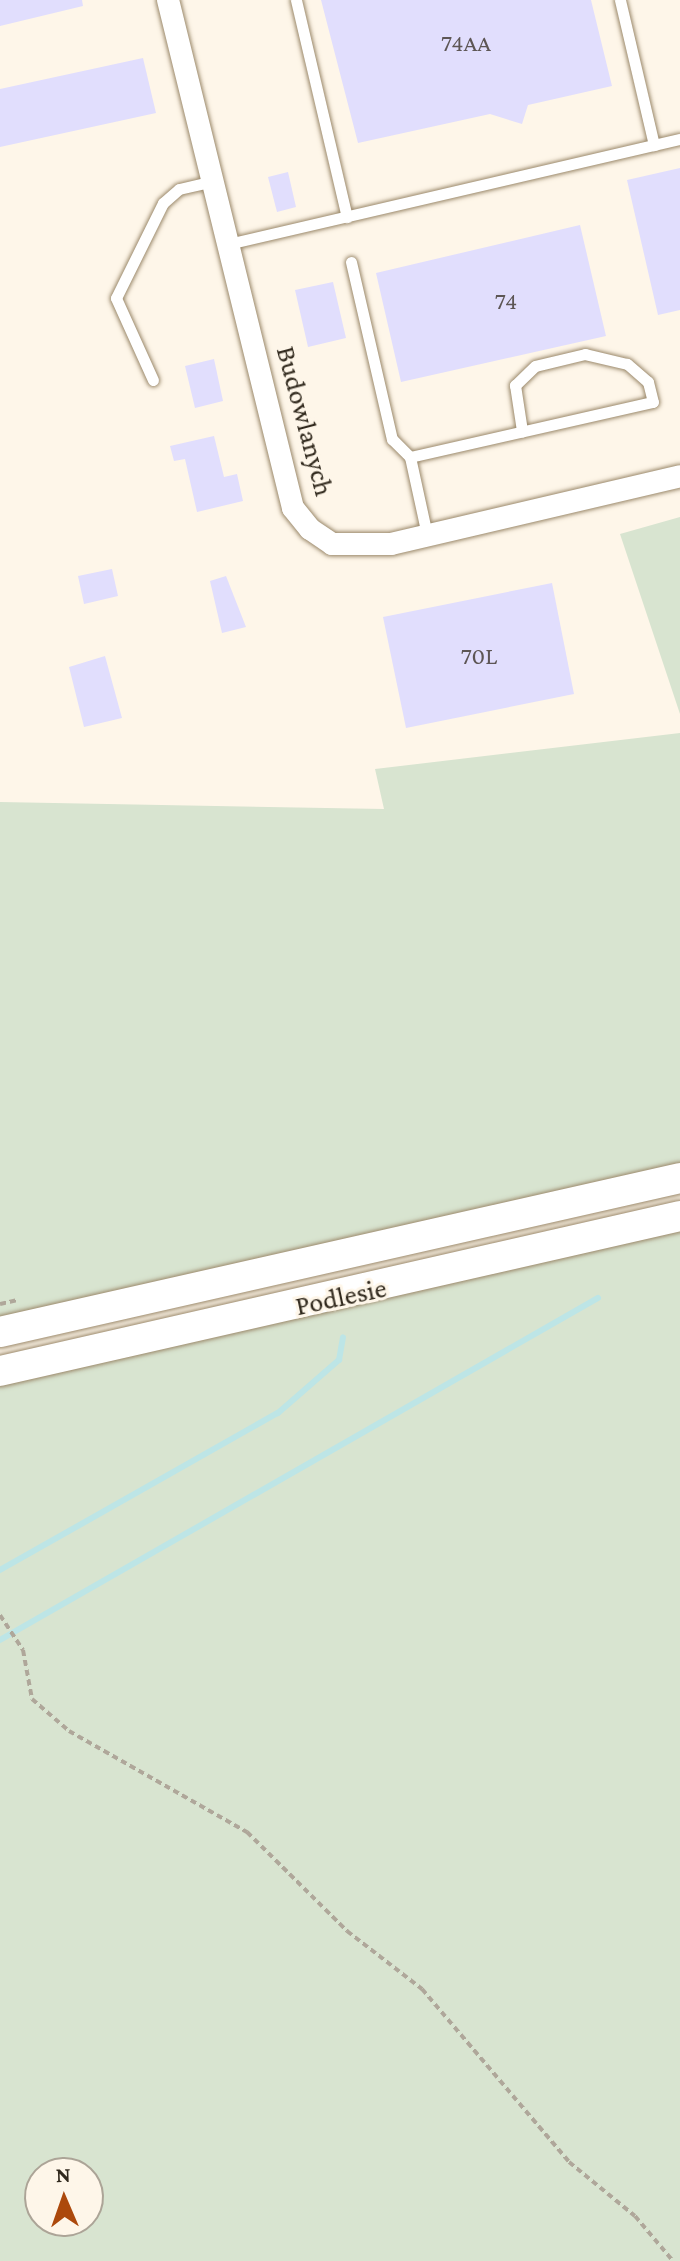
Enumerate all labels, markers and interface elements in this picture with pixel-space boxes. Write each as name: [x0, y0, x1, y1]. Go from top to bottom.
house number: 74AA: [441, 29, 491, 57]
house number: 74: [495, 287, 517, 315]
street label: Budowlanych: [269, 342, 341, 500]
house number: 70L: [461, 642, 497, 670]
street label: Podlesie: [292, 1271, 390, 1323]
north arrow: [24, 2157, 104, 2237]
text: N: [55, 2162, 71, 2187]

